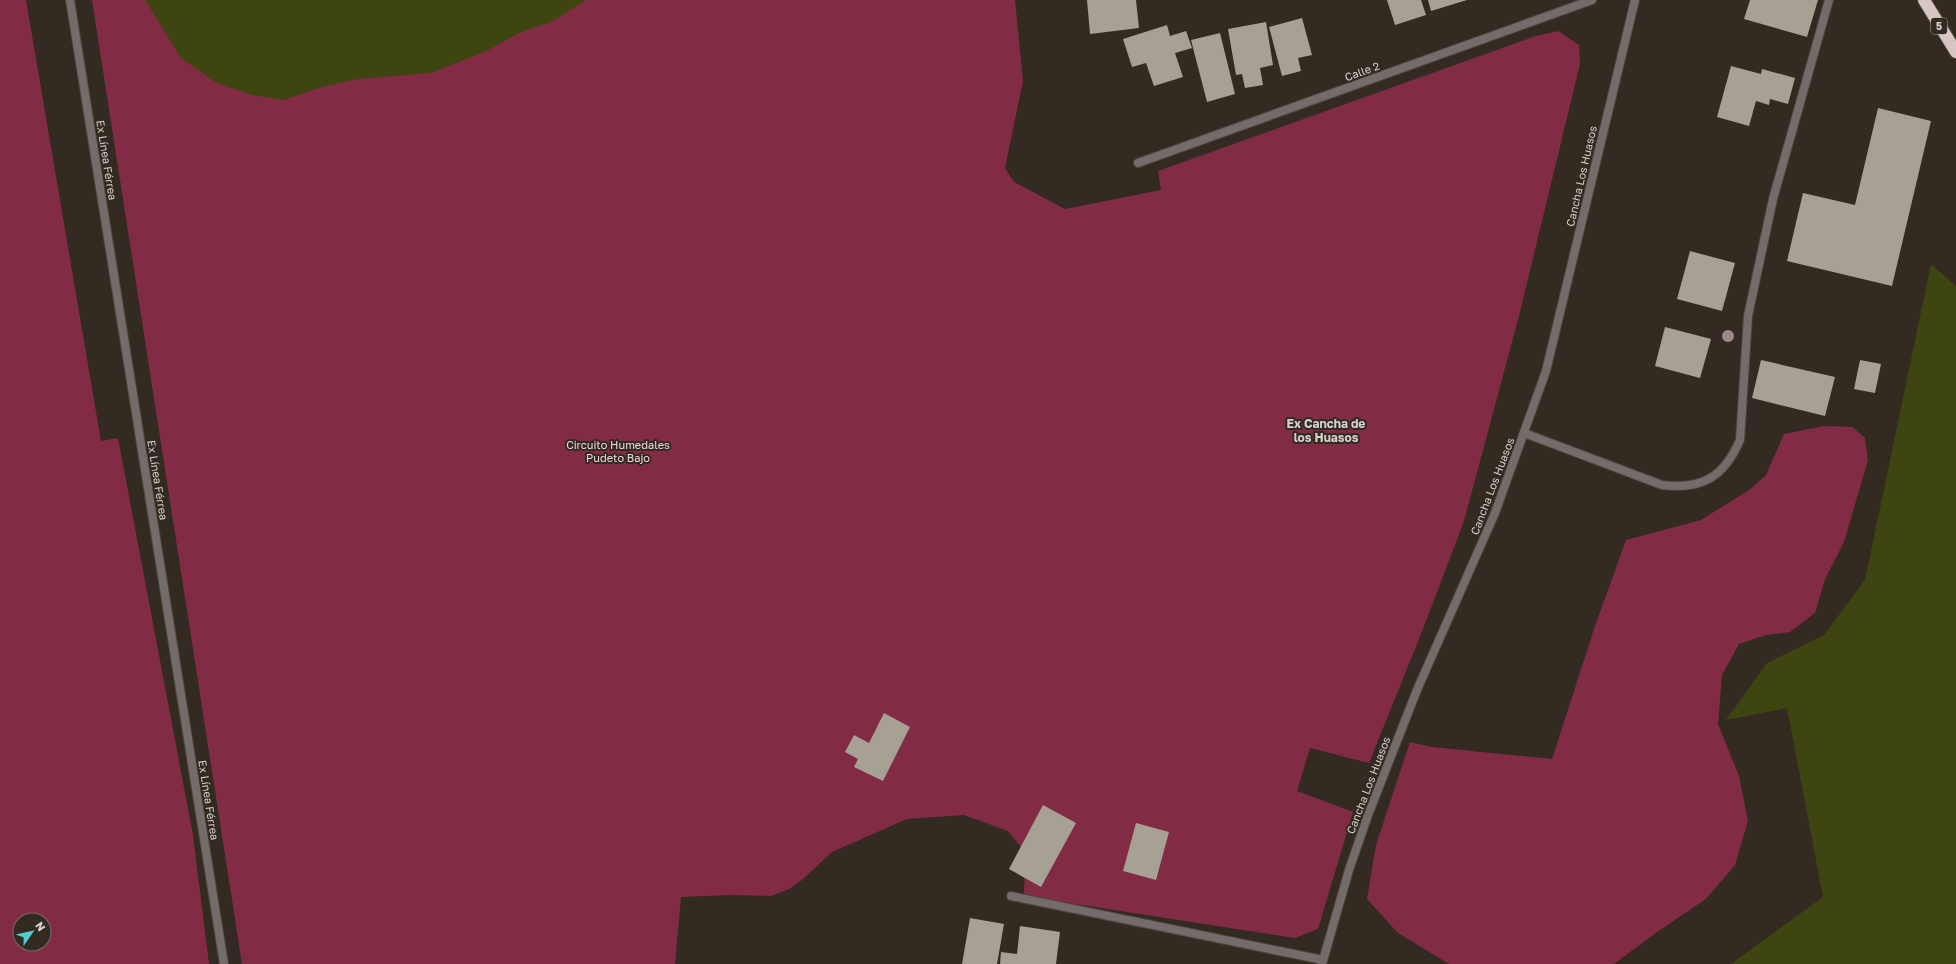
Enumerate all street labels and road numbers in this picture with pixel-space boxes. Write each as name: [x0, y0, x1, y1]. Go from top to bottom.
road number: 5: [1931, 18, 1947, 34]
street label: Calle 2: [1343, 59, 1381, 83]
street label: Ex Línea Férrea: [94, 119, 120, 201]
street label: Cancha Los Huasos: [1563, 124, 1599, 228]
street label: Cancha Los Huasos: [1467, 435, 1517, 536]
street label: Ex Línea Férrea: [145, 439, 171, 521]
street label: Cancha Los Huasos: [1343, 734, 1393, 835]
street label: Ex Línea Férrea: [196, 759, 222, 841]

